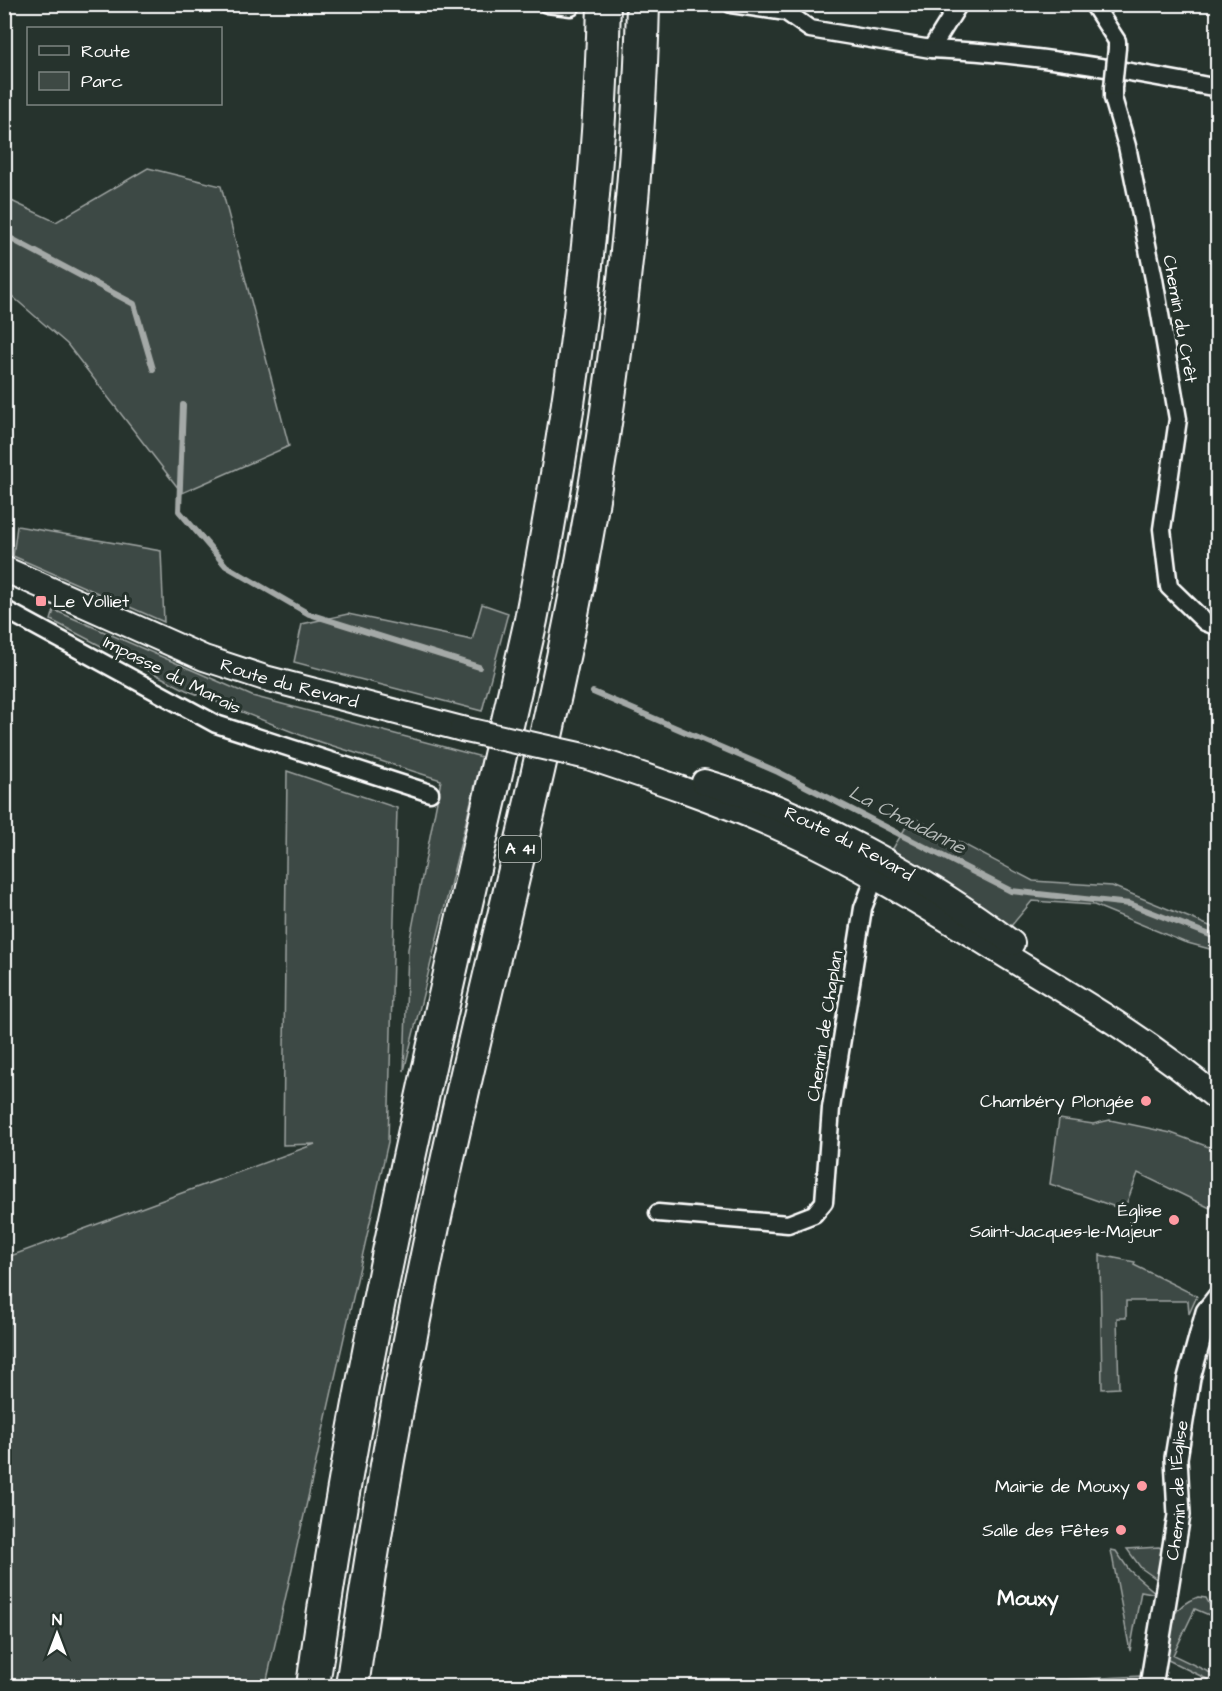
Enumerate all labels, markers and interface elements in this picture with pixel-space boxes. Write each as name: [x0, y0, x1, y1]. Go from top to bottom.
legend: [27, 27, 222, 105]
text: Route: [81, 39, 130, 64]
text: Parc: [81, 69, 123, 94]
street label: Chemin du Crêt: [1156, 253, 1204, 386]
place label: Le Volliet: [53, 589, 130, 614]
marker: Le Volliet: [34, 594, 48, 608]
street label: Impasse du Marais: [99, 629, 245, 721]
street label: Route du Revard: [217, 652, 361, 714]
water label: La Chaudanne: [844, 779, 971, 862]
street label: Route du Revard: [781, 800, 919, 887]
road number: A 41: [499, 836, 541, 862]
street label: Chemin de Chaplan: [801, 949, 849, 1103]
place label: Chambéry Plongée: [980, 1089, 1134, 1115]
marker: Chambéry Plongée: [1139, 1094, 1153, 1108]
place label: Église Saint-Jacques-le-Majeur: [970, 1198, 1162, 1244]
marker: Église Saint-Jacques-le-Majeur: [1167, 1213, 1181, 1227]
street label: Chemin de l'Église: [1159, 1418, 1194, 1562]
place label: Mairie de Mouxy: [995, 1474, 1130, 1500]
marker: Mairie de Mouxy: [1135, 1479, 1149, 1493]
place label: Salle des Fêtes: [982, 1518, 1109, 1543]
marker: Salle des Fêtes: [1114, 1523, 1128, 1537]
district label: Mouxy: [997, 1584, 1059, 1616]
north arrow: [27, 1604, 87, 1664]
text: N: [52, 1609, 62, 1631]

